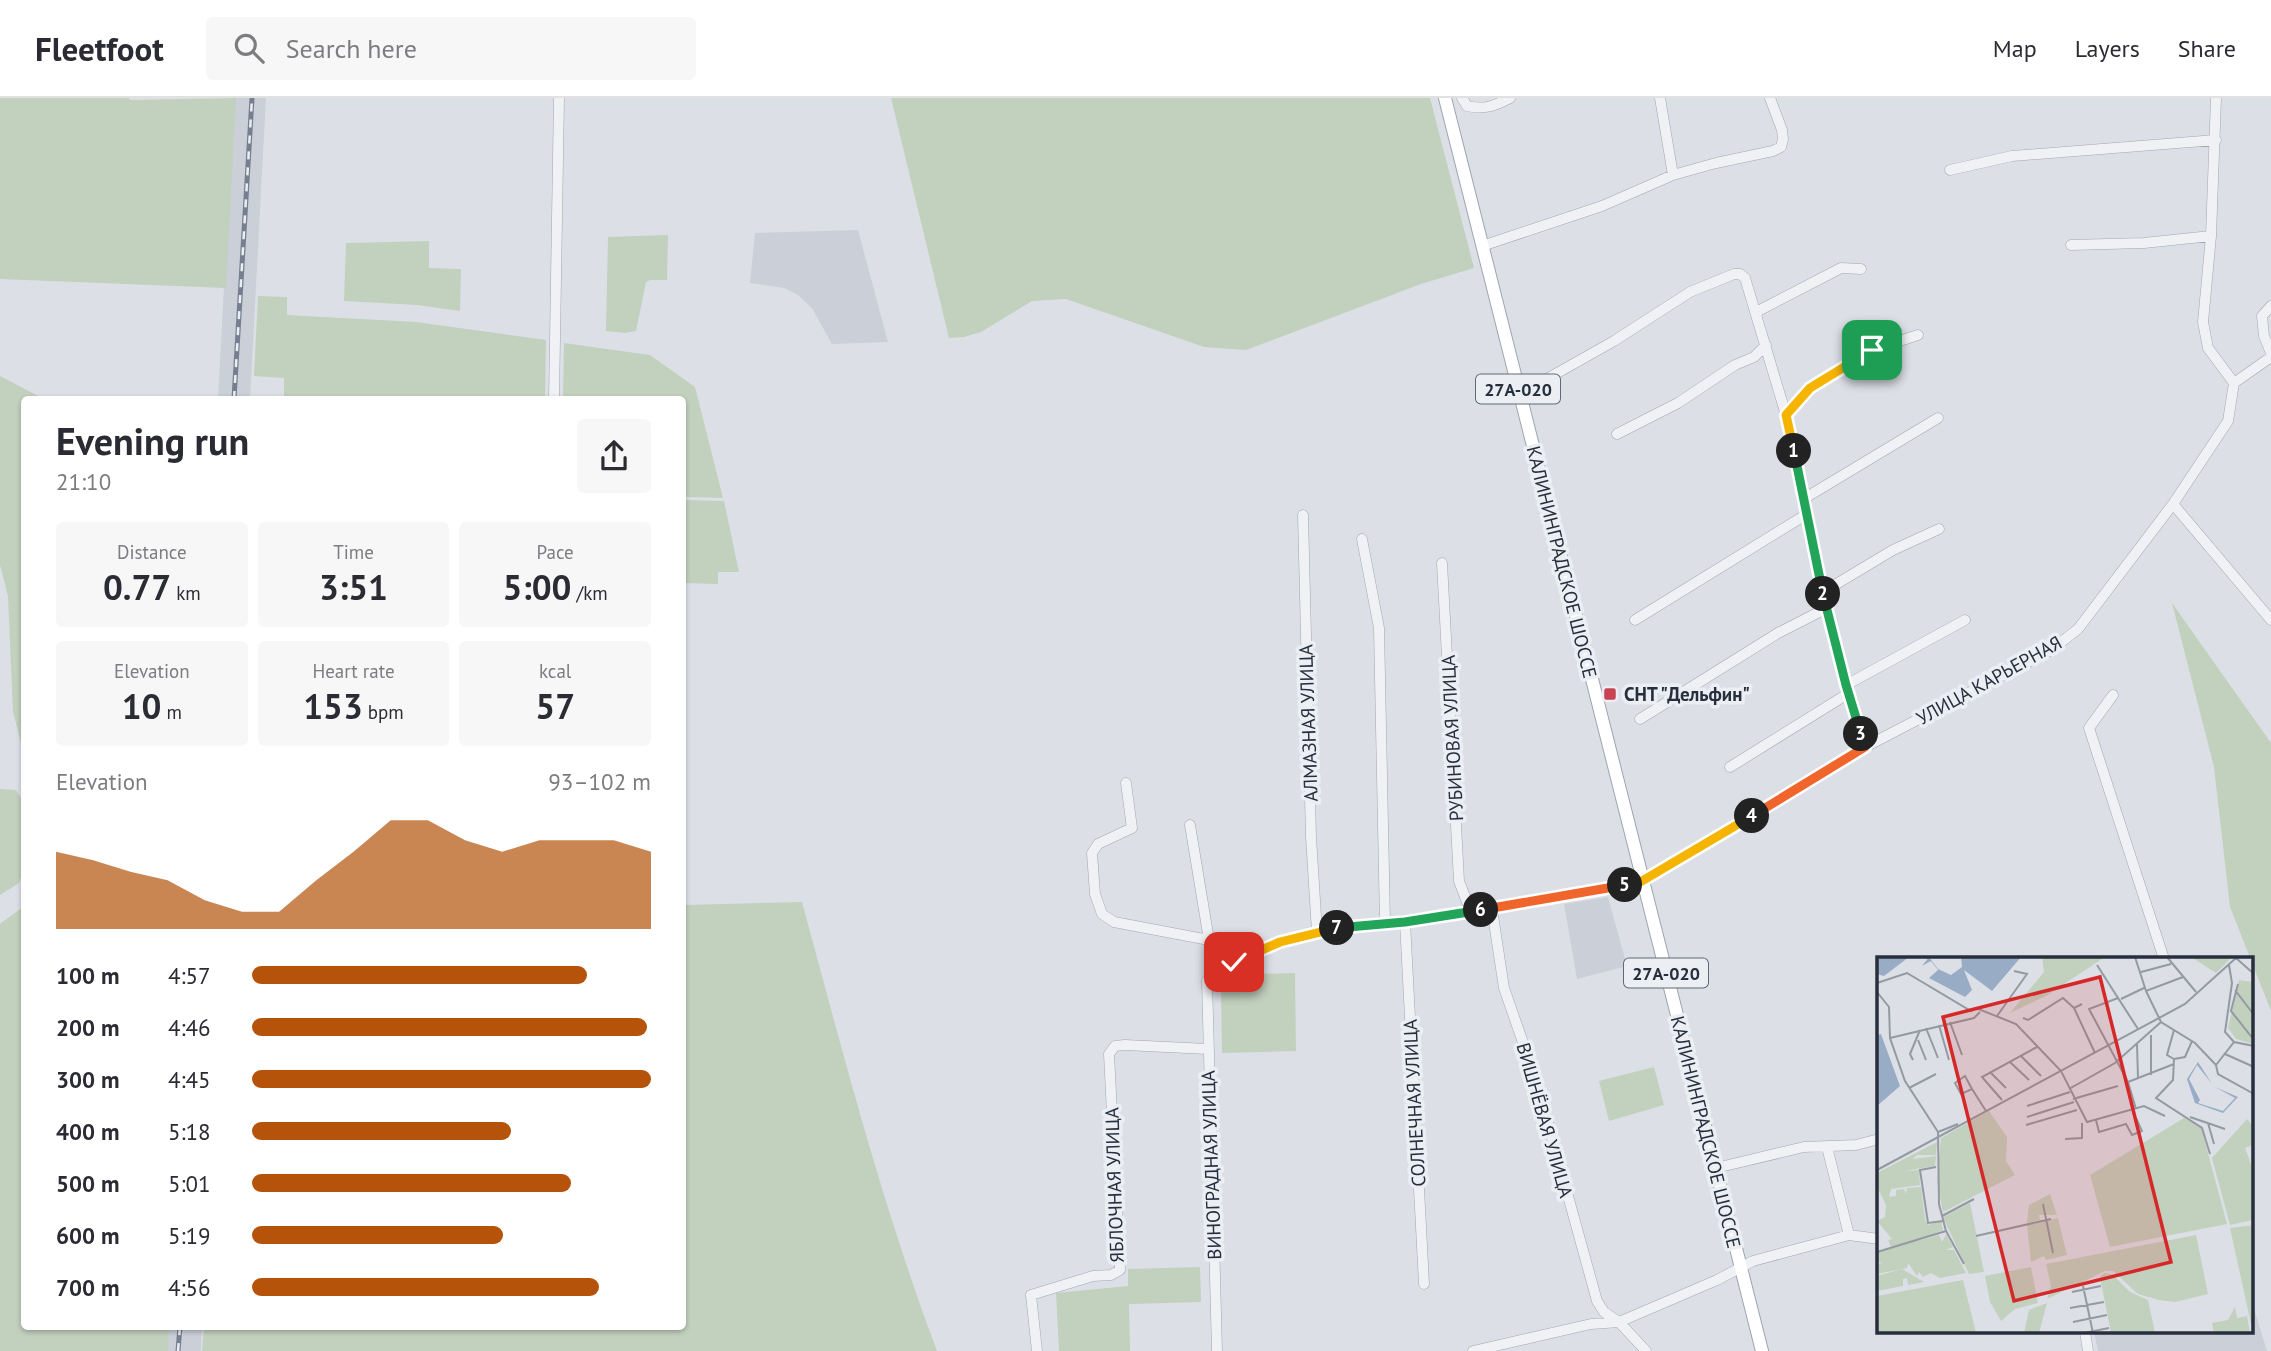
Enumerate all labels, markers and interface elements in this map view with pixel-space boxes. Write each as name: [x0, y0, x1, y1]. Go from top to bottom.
search box: [206, 17, 696, 80]
text: Fleetfoot: [35, 27, 164, 70]
icon: search: [230, 29, 268, 67]
text: Search here: [286, 32, 417, 65]
text: Map: [1993, 33, 2037, 64]
text: Layers: [2075, 33, 2140, 64]
text: Share: [2178, 33, 2236, 64]
pin: [1842, 320, 1902, 380]
icon: arrive: [1853, 331, 1891, 369]
road number: 27А-020: [1476, 374, 1560, 404]
text: Evening run: [56, 416, 249, 465]
button: share: [577, 419, 651, 493]
pin: 1: [1776, 434, 1812, 468]
text: 1: [1788, 438, 1799, 462]
street label: КАЛИНИНГРАДСКОЕ ШОССЕ: [1522, 443, 1602, 681]
text: 21:10: [56, 467, 111, 496]
text: Distance: [117, 540, 187, 564]
text: Time: [333, 540, 374, 564]
text: Pace: [537, 540, 574, 564]
text: 0.77: [103, 564, 171, 610]
text: 3:51: [319, 564, 388, 610]
text: 5:00: [503, 564, 571, 610]
pin: 2: [1806, 576, 1840, 612]
text: km: [171, 581, 201, 605]
text: /km: [571, 581, 608, 605]
text: 2: [1817, 581, 1828, 605]
street label: УЛИЦА КАРЬЕРНАЯ: [1912, 630, 2066, 730]
street label: АЛМАЗНАЯ УЛИЦА: [1293, 644, 1323, 802]
street label: РУБИНОВАЯ УЛИЦА: [1436, 654, 1468, 822]
text: Elevation: [114, 659, 190, 683]
text: Heart rate: [312, 659, 395, 683]
text: kcal: [539, 659, 571, 683]
place label: СНТ "Дельфин": [1624, 682, 1750, 706]
text: 10: [122, 683, 161, 729]
text: 153: [303, 683, 363, 729]
text: 57: [535, 683, 575, 729]
marker: СНТ "Дельфин": [1602, 686, 1618, 702]
text: m: [161, 700, 182, 724]
text: bpm: [363, 700, 404, 724]
pin: 3: [1843, 716, 1878, 752]
text: 3: [1855, 721, 1866, 745]
text: Elevation: [56, 767, 148, 796]
text: 93–102 m: [548, 767, 651, 796]
pin: 4: [1734, 798, 1770, 834]
text: 4: [1746, 803, 1757, 827]
pin: 5: [1608, 868, 1642, 902]
text: 5: [1619, 872, 1630, 896]
pin: 6: [1464, 892, 1498, 928]
text: 6: [1475, 897, 1486, 921]
pin: 7: [1320, 910, 1354, 946]
text: 7: [1331, 915, 1342, 939]
pin: [1204, 932, 1264, 992]
icon: check: [1215, 943, 1253, 981]
inset map: [1877, 957, 2254, 1334]
road number: 27А-020: [1624, 958, 1708, 988]
text: 100 m: [56, 961, 119, 990]
text: 4:57: [168, 961, 211, 990]
text: 200 m: [56, 1013, 119, 1042]
text: 4:46: [168, 1013, 211, 1042]
street label: КАЛИНИНГРАДСКОЕ ШОССЕ: [1666, 1013, 1746, 1251]
street label: СОЛНЕЧНАЯ УЛИЦА: [1398, 1019, 1430, 1187]
street label: ВИШНЁВАЯ УЛИЦА: [1511, 1040, 1579, 1200]
text: 300 m: [56, 1065, 119, 1094]
text: 4:45: [168, 1065, 211, 1094]
street label: ВИНОГРАДНАЯ УЛИЦА: [1196, 1070, 1226, 1260]
street label: ЯБЛОЧНАЯ УЛИЦА: [1099, 1107, 1129, 1263]
text: 400 m: [56, 1117, 119, 1146]
text: 5:18: [168, 1117, 211, 1146]
text: 500 m: [56, 1169, 119, 1198]
text: 5:01: [168, 1169, 211, 1198]
text: 600 m: [56, 1221, 119, 1250]
text: 5:19: [168, 1221, 211, 1250]
text: 700 m: [56, 1273, 119, 1302]
text: 4:56: [168, 1273, 211, 1302]

